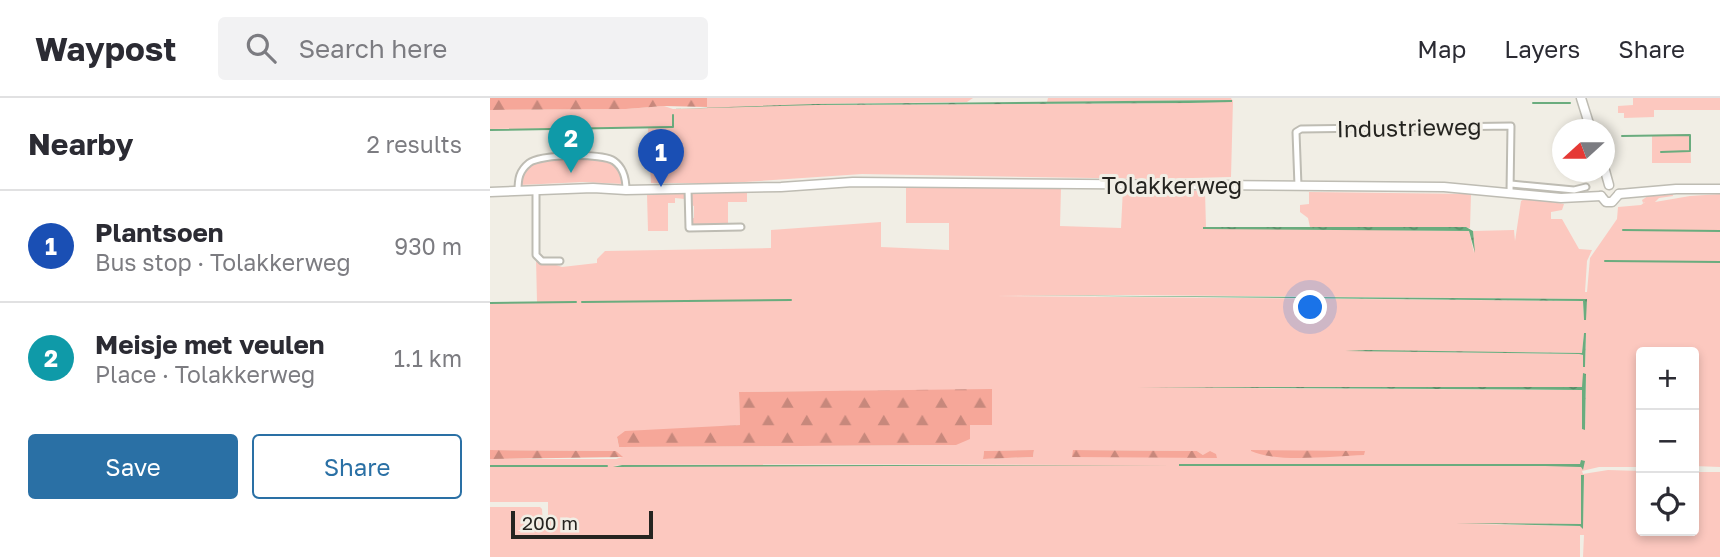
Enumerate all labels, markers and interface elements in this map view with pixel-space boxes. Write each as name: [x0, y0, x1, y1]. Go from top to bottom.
search box: [218, 17, 708, 80]
text: Waypost: [35, 29, 176, 68]
icon: search: [242, 29, 280, 67]
text: Search here: [298, 33, 447, 64]
text: Map: [1417, 34, 1466, 63]
text: Layers: [1504, 34, 1580, 63]
text: Share: [1618, 34, 1685, 63]
street label: Industrieweg: [1336, 112, 1482, 142]
pin: 2: [548, 115, 594, 173]
north arrow: [1552, 119, 1615, 182]
text: Nearby: [28, 126, 133, 162]
pin: 1: [638, 129, 684, 187]
text: 2 results: [366, 130, 462, 158]
street label: Tolakkerweg: [1102, 171, 1242, 199]
text: Plantsoen: [95, 217, 224, 248]
text: 1: [45, 232, 57, 260]
text: 930 m: [394, 232, 462, 260]
text: Bus stop · Tolakkerweg: [95, 248, 351, 276]
your location: [1293, 290, 1327, 324]
text: Meisje met veulen: [95, 329, 325, 360]
text: 2: [44, 344, 58, 372]
text: 1.1 km: [394, 344, 462, 372]
map controls: [1636, 347, 1699, 536]
button: +: [1636, 347, 1699, 410]
text: Place · Tolakkerweg: [95, 360, 315, 388]
button: −: [1636, 410, 1699, 473]
button: Save: [28, 434, 238, 499]
button: Share: [252, 434, 462, 499]
button: locate: [1636, 473, 1699, 536]
scale bar: [511, 508, 653, 540]
text: 200 m: [522, 511, 578, 534]

